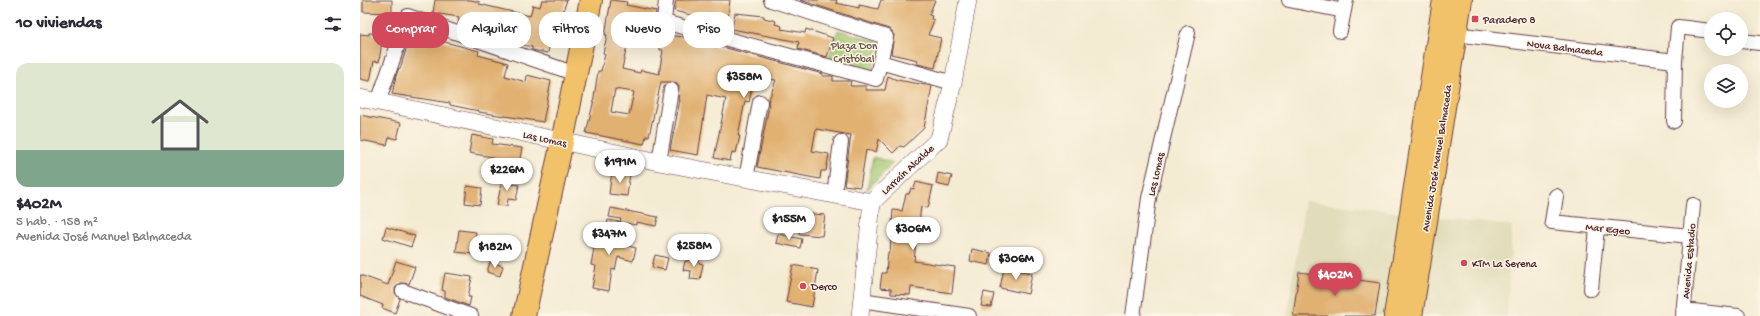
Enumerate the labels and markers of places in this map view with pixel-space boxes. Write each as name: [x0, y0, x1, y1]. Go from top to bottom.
marker: Paradero 8: [1470, 14, 1480, 24]
place label: Paradero 8: [1482, 15, 1536, 27]
pin: $358M: [716, 65, 772, 99]
pin: $191M: [592, 150, 648, 184]
pin: $226M: [479, 158, 535, 192]
pin: $155M: [761, 207, 817, 241]
pin: $306M: [885, 217, 941, 251]
pin: $347M: [581, 222, 637, 256]
pin: $258M: [666, 234, 722, 268]
pin: $182M: [467, 235, 523, 269]
pin: $306M: [988, 247, 1044, 281]
marker: KTM La Serena: [1459, 258, 1469, 268]
place label: KTM La Serena: [1472, 259, 1538, 271]
pin: $402M: [1307, 263, 1363, 297]
marker: Derco: [798, 281, 808, 291]
place label: Derco: [810, 282, 837, 294]

